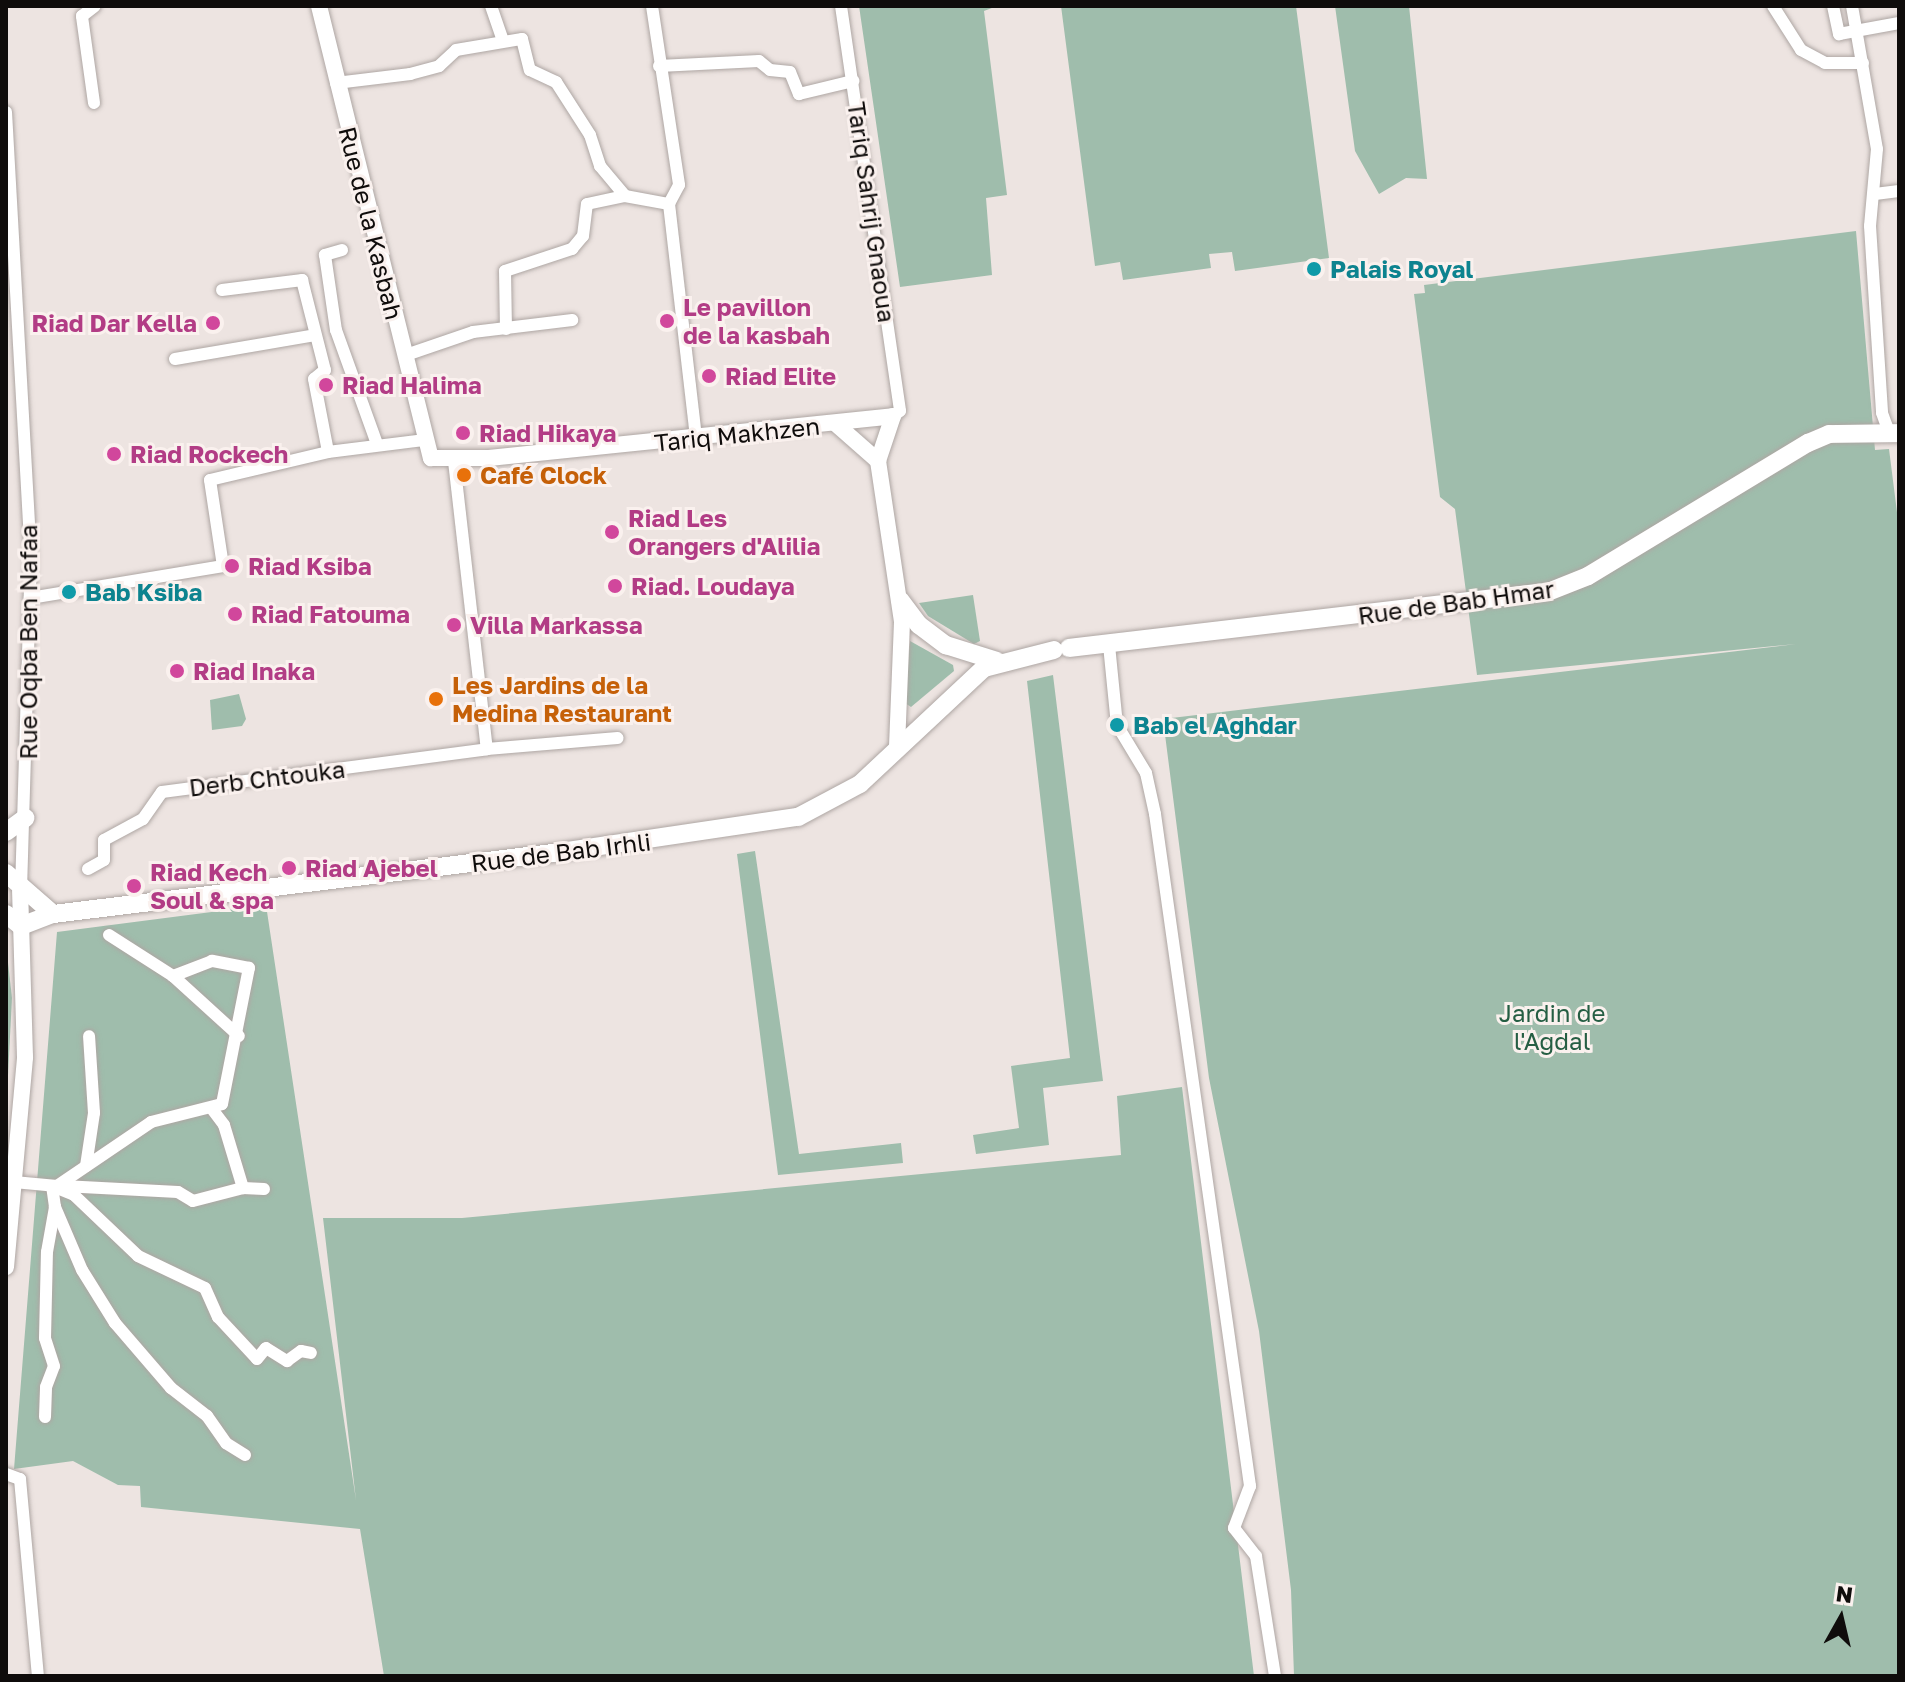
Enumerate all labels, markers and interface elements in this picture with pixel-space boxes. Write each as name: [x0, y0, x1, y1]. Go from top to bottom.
street label: Tariq Sahrij Gnaoua: [842, 100, 902, 324]
street label: Rue de la Kasbah: [333, 124, 409, 322]
place label: Palais Royal: [1330, 255, 1473, 283]
marker: Palais Royal: [1305, 260, 1323, 278]
place label: Le pavillon de la kasbah: [683, 293, 830, 349]
place label: Riad Dar Kella: [32, 309, 197, 337]
marker: Le pavillon de la kasbah: [658, 312, 676, 330]
marker: Riad Dar Kella: [204, 314, 222, 332]
place label: Riad Elite: [725, 362, 836, 390]
marker: Riad Elite: [700, 367, 718, 385]
place label: Riad Halima: [342, 371, 482, 399]
marker: Riad Halima: [317, 376, 335, 394]
street label: Tariq Makhzen: [653, 411, 821, 457]
place label: Riad Hikaya: [479, 419, 616, 447]
marker: Riad Hikaya: [454, 424, 472, 442]
place label: Riad Rockech: [130, 440, 288, 468]
marker: Riad Rockech: [105, 445, 123, 463]
place label: Café Clock: [480, 461, 607, 489]
marker: Café Clock: [455, 466, 473, 484]
place label: Riad Les Orangers d'Alilia: [628, 504, 820, 560]
marker: Riad Les Orangers d'Alilia: [603, 523, 621, 541]
street label: Rue Oqba Ben Nafaa: [14, 524, 42, 760]
place label: Riad Ksiba: [248, 552, 372, 580]
marker: Riad Ksiba: [223, 557, 241, 575]
place label: Riad. Loudaya: [631, 572, 795, 600]
street label: Rue de Bab Hmar: [1356, 574, 1556, 630]
marker: Riad. Loudaya: [606, 577, 624, 595]
place label: Bab Ksiba: [85, 578, 202, 606]
marker: Bab Ksiba: [60, 583, 78, 601]
place label: Riad Fatouma: [251, 600, 410, 628]
marker: Riad Fatouma: [226, 605, 244, 623]
place label: Villa Markassa: [470, 611, 643, 639]
marker: Villa Markassa: [445, 616, 463, 634]
place label: Riad Inaka: [193, 657, 315, 685]
marker: Riad Inaka: [168, 662, 186, 680]
place label: Les Jardins de la Medina Restaurant: [452, 671, 672, 727]
marker: Les Jardins de la Medina Restaurant: [427, 690, 445, 708]
place label: Bab el Aghdar: [1133, 711, 1297, 739]
marker: Bab el Aghdar: [1108, 716, 1126, 734]
street label: Derb Chtouka: [187, 754, 347, 802]
street label: Rue de Bab Irhli: [469, 827, 653, 877]
place label: Riad Ajebel: [305, 854, 438, 882]
place label: Riad Kech Soul & spa: [150, 858, 274, 914]
marker: Riad Ajebel: [280, 859, 298, 877]
marker: Riad Kech Soul & spa: [125, 877, 143, 895]
park label: Jardin de l'Agdal: [1499, 999, 1605, 1055]
north arrow: [1801, 1578, 1881, 1658]
text: N: [1834, 1579, 1855, 1608]

